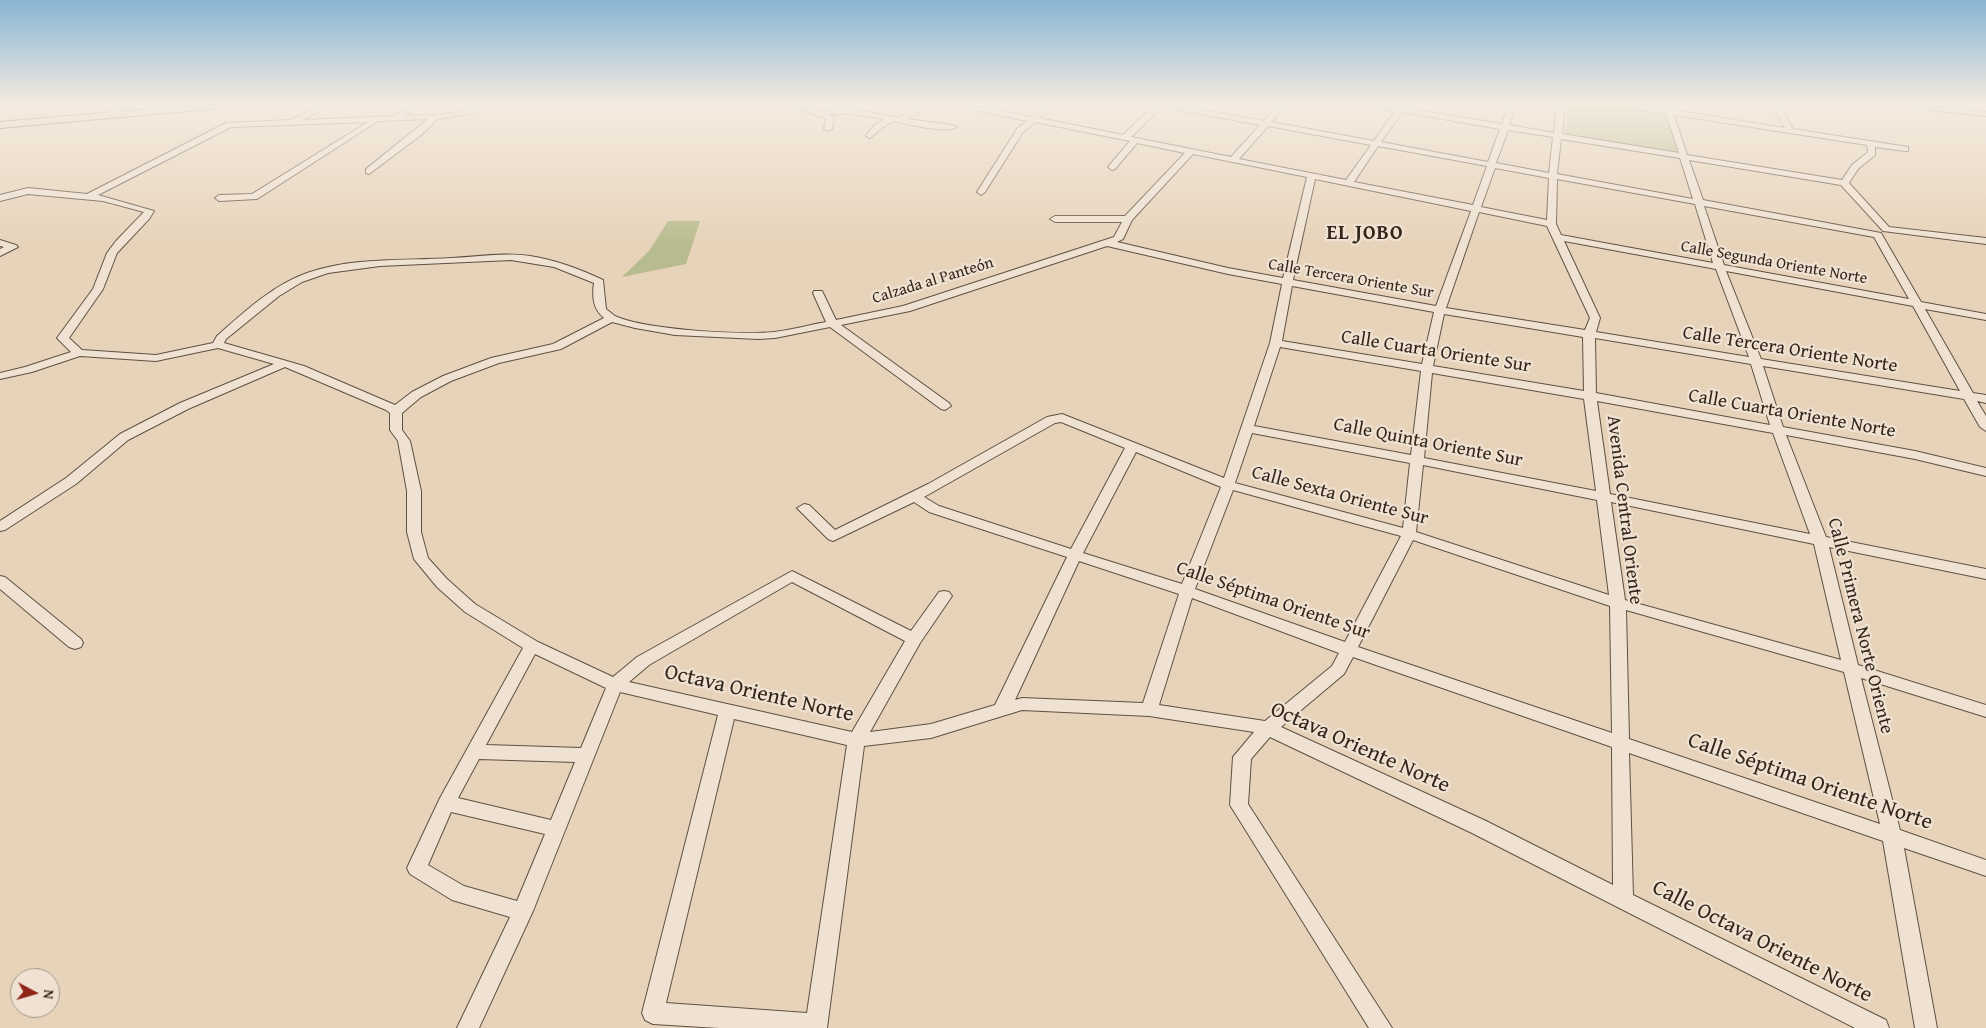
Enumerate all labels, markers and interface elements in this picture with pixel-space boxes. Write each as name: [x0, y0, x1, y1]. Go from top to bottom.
district label: EL JOBO: [1326, 222, 1404, 246]
street label: Calle Segunda Oriente Norte: [1679, 237, 1869, 289]
street label: Calzada al Panteón: [870, 253, 996, 309]
street label: Calle Tercera Oriente Sur: [1267, 255, 1435, 303]
street label: Calle Tercera Oriente Norte: [1681, 322, 1899, 378]
street label: Calle Cuarta Oriente Sur: [1339, 326, 1533, 378]
street label: Calle Cuarta Oriente Norte: [1687, 385, 1897, 443]
street label: Calle Quinta Oriente Sur: [1331, 413, 1525, 473]
street label: Avenida Central Oriente: [1601, 414, 1647, 606]
street label: Calle Sexta Oriente Sur: [1249, 461, 1431, 531]
street label: Calle Primera Norte Oriente: [1822, 516, 1898, 736]
street label: Calle Séptima Oriente Sur: [1173, 557, 1373, 645]
street label: Octava Oriente Norte: [662, 659, 856, 729]
street label: Octava Oriente Norte: [1266, 697, 1454, 799]
street label: Calle Séptima Oriente Norte: [1684, 728, 1936, 836]
street label: Calle Octava Oriente Norte: [1647, 875, 1877, 1009]
north arrow: [10, 968, 60, 1018]
text: N: [38, 989, 59, 1000]

